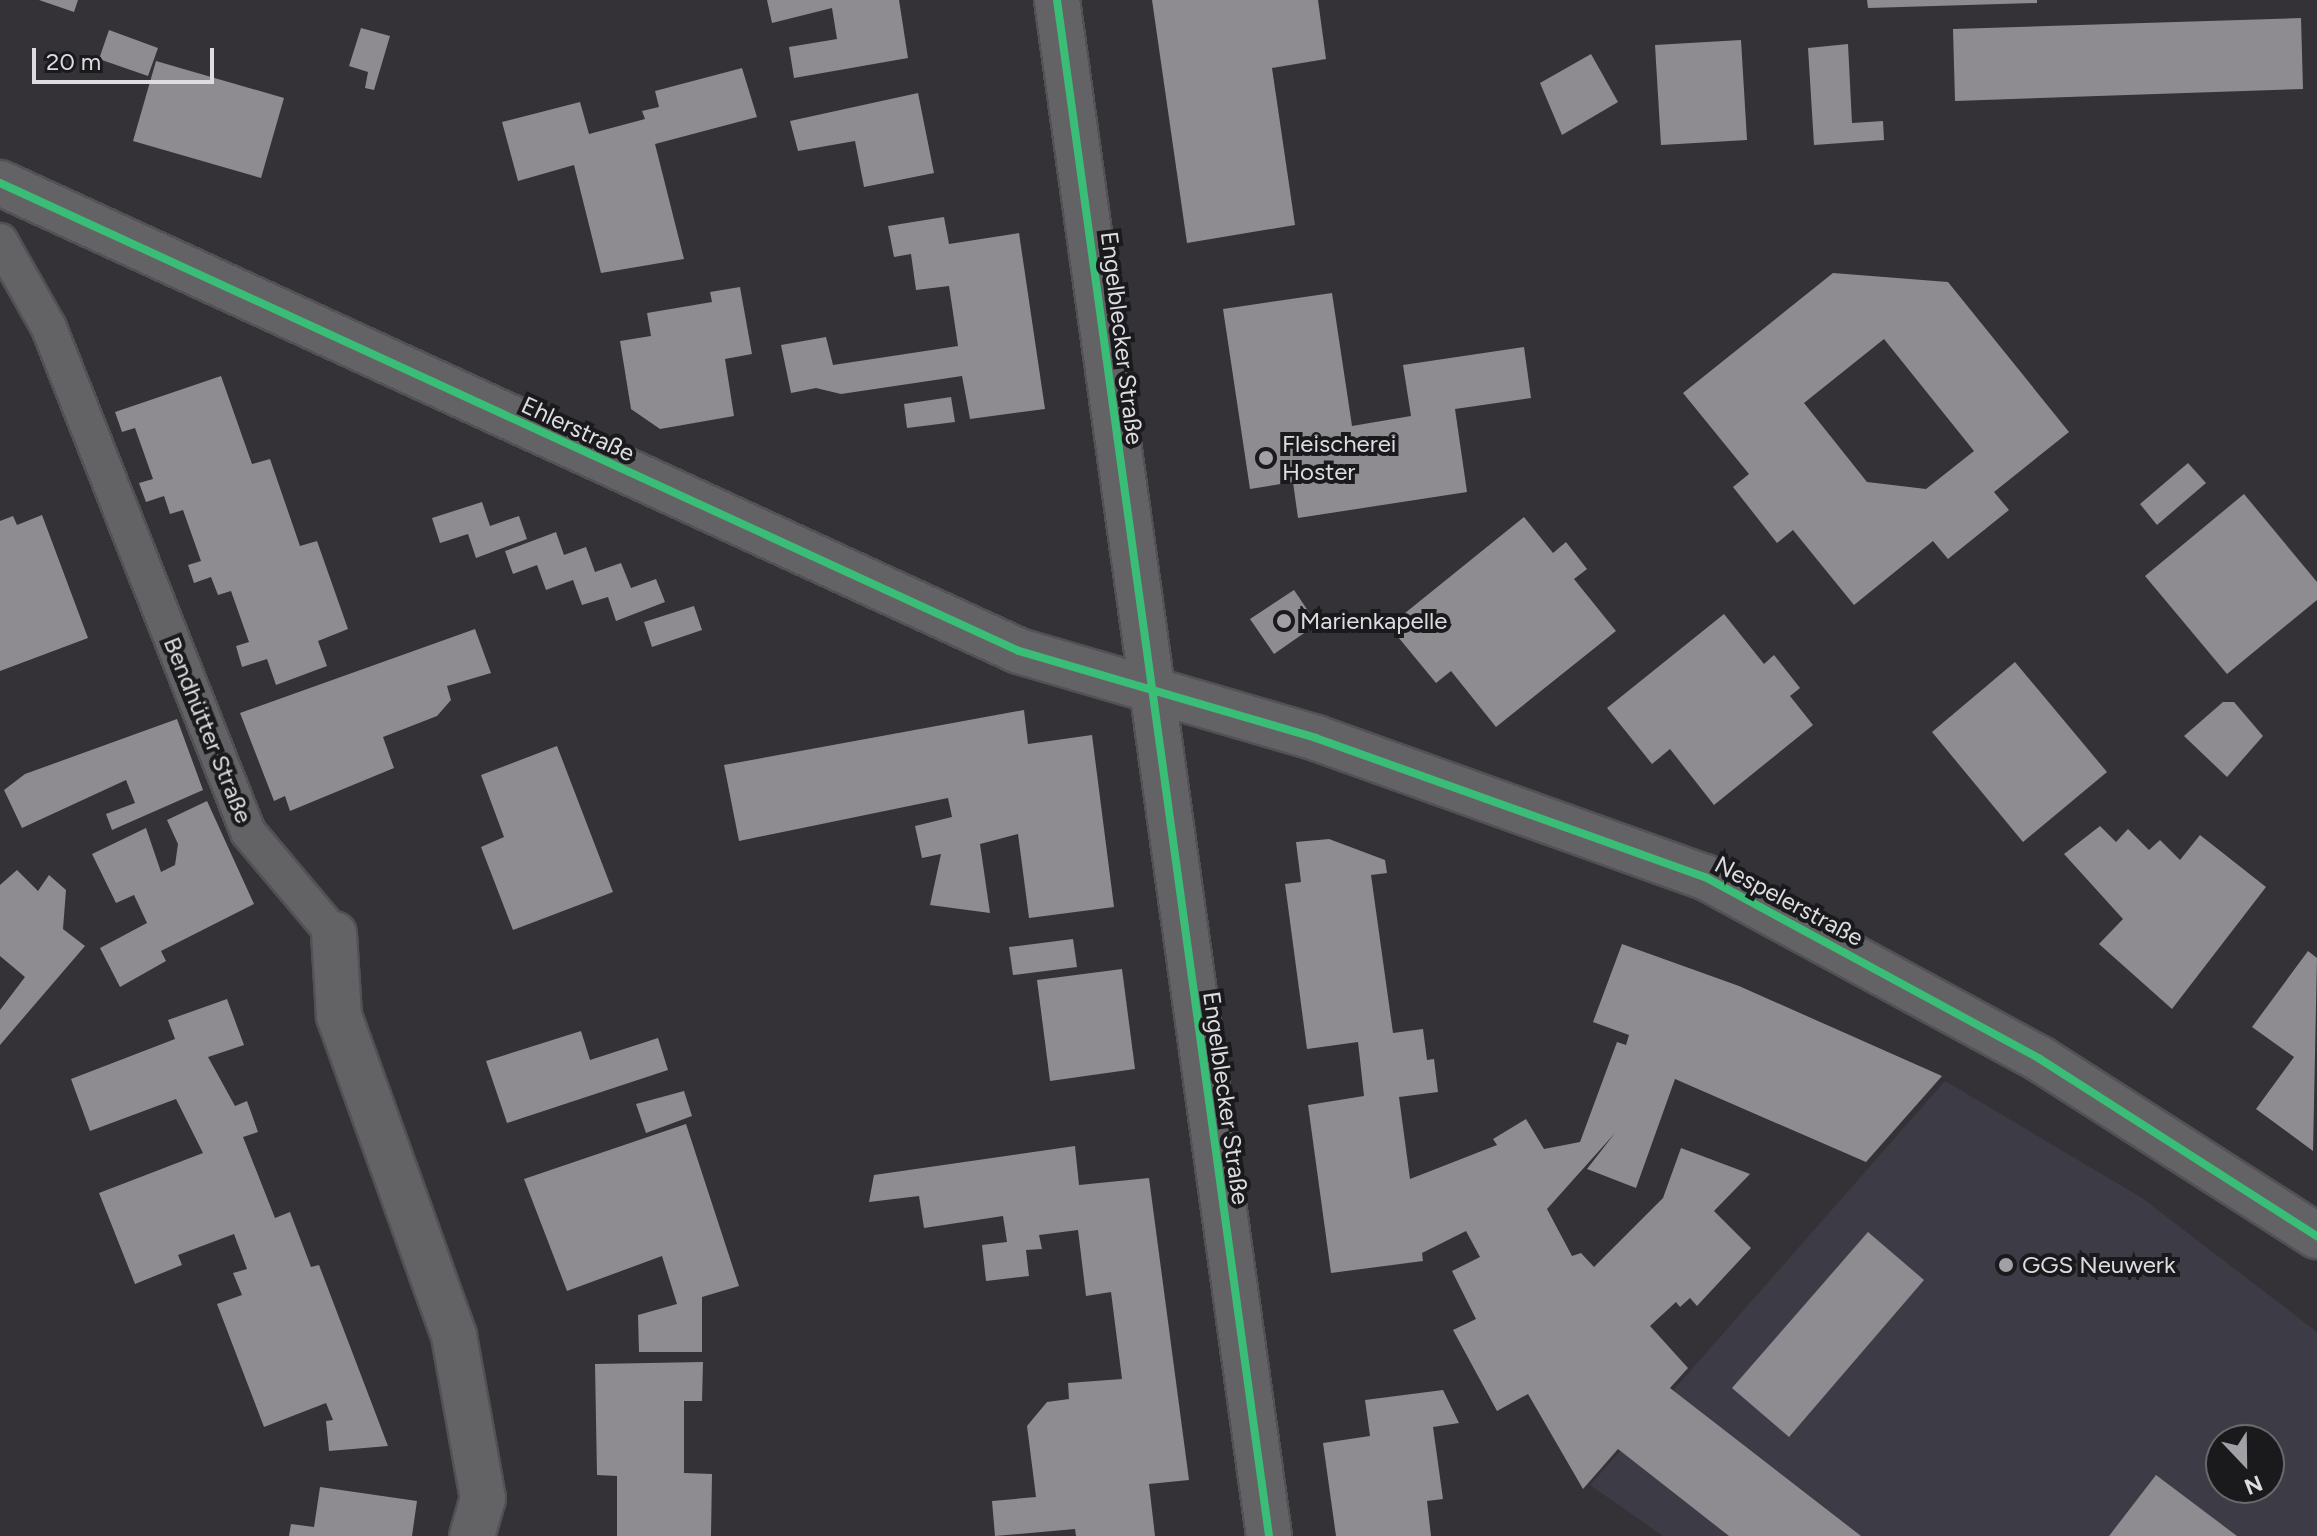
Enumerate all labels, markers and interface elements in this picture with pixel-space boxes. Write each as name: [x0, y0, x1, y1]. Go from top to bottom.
scale bar: [36, 32, 218, 82]
text: 20 m: [46, 47, 101, 76]
street label: Engelblecker Straße: [1095, 230, 1149, 446]
street label: Ehlerstraße: [517, 390, 639, 468]
place label: Fleischerei Hoster: [1282, 430, 1396, 486]
marker: Fleischerei Hoster: [1257, 449, 1275, 467]
place label: Marienkapelle: [1300, 607, 1447, 635]
marker: Marienkapelle: [1275, 612, 1293, 630]
street label: Bendhütter Straße: [158, 633, 258, 827]
street label: Nespelerstraße: [1710, 850, 1868, 952]
street label: Engelblecker Straße: [1197, 990, 1255, 1206]
place label: GGS Neuwerk: [2022, 1251, 2176, 1279]
marker: GGS Neuwerk: [1997, 1256, 2015, 1274]
north arrow: [2205, 1424, 2285, 1504]
text: N: [2240, 1469, 2266, 1501]

